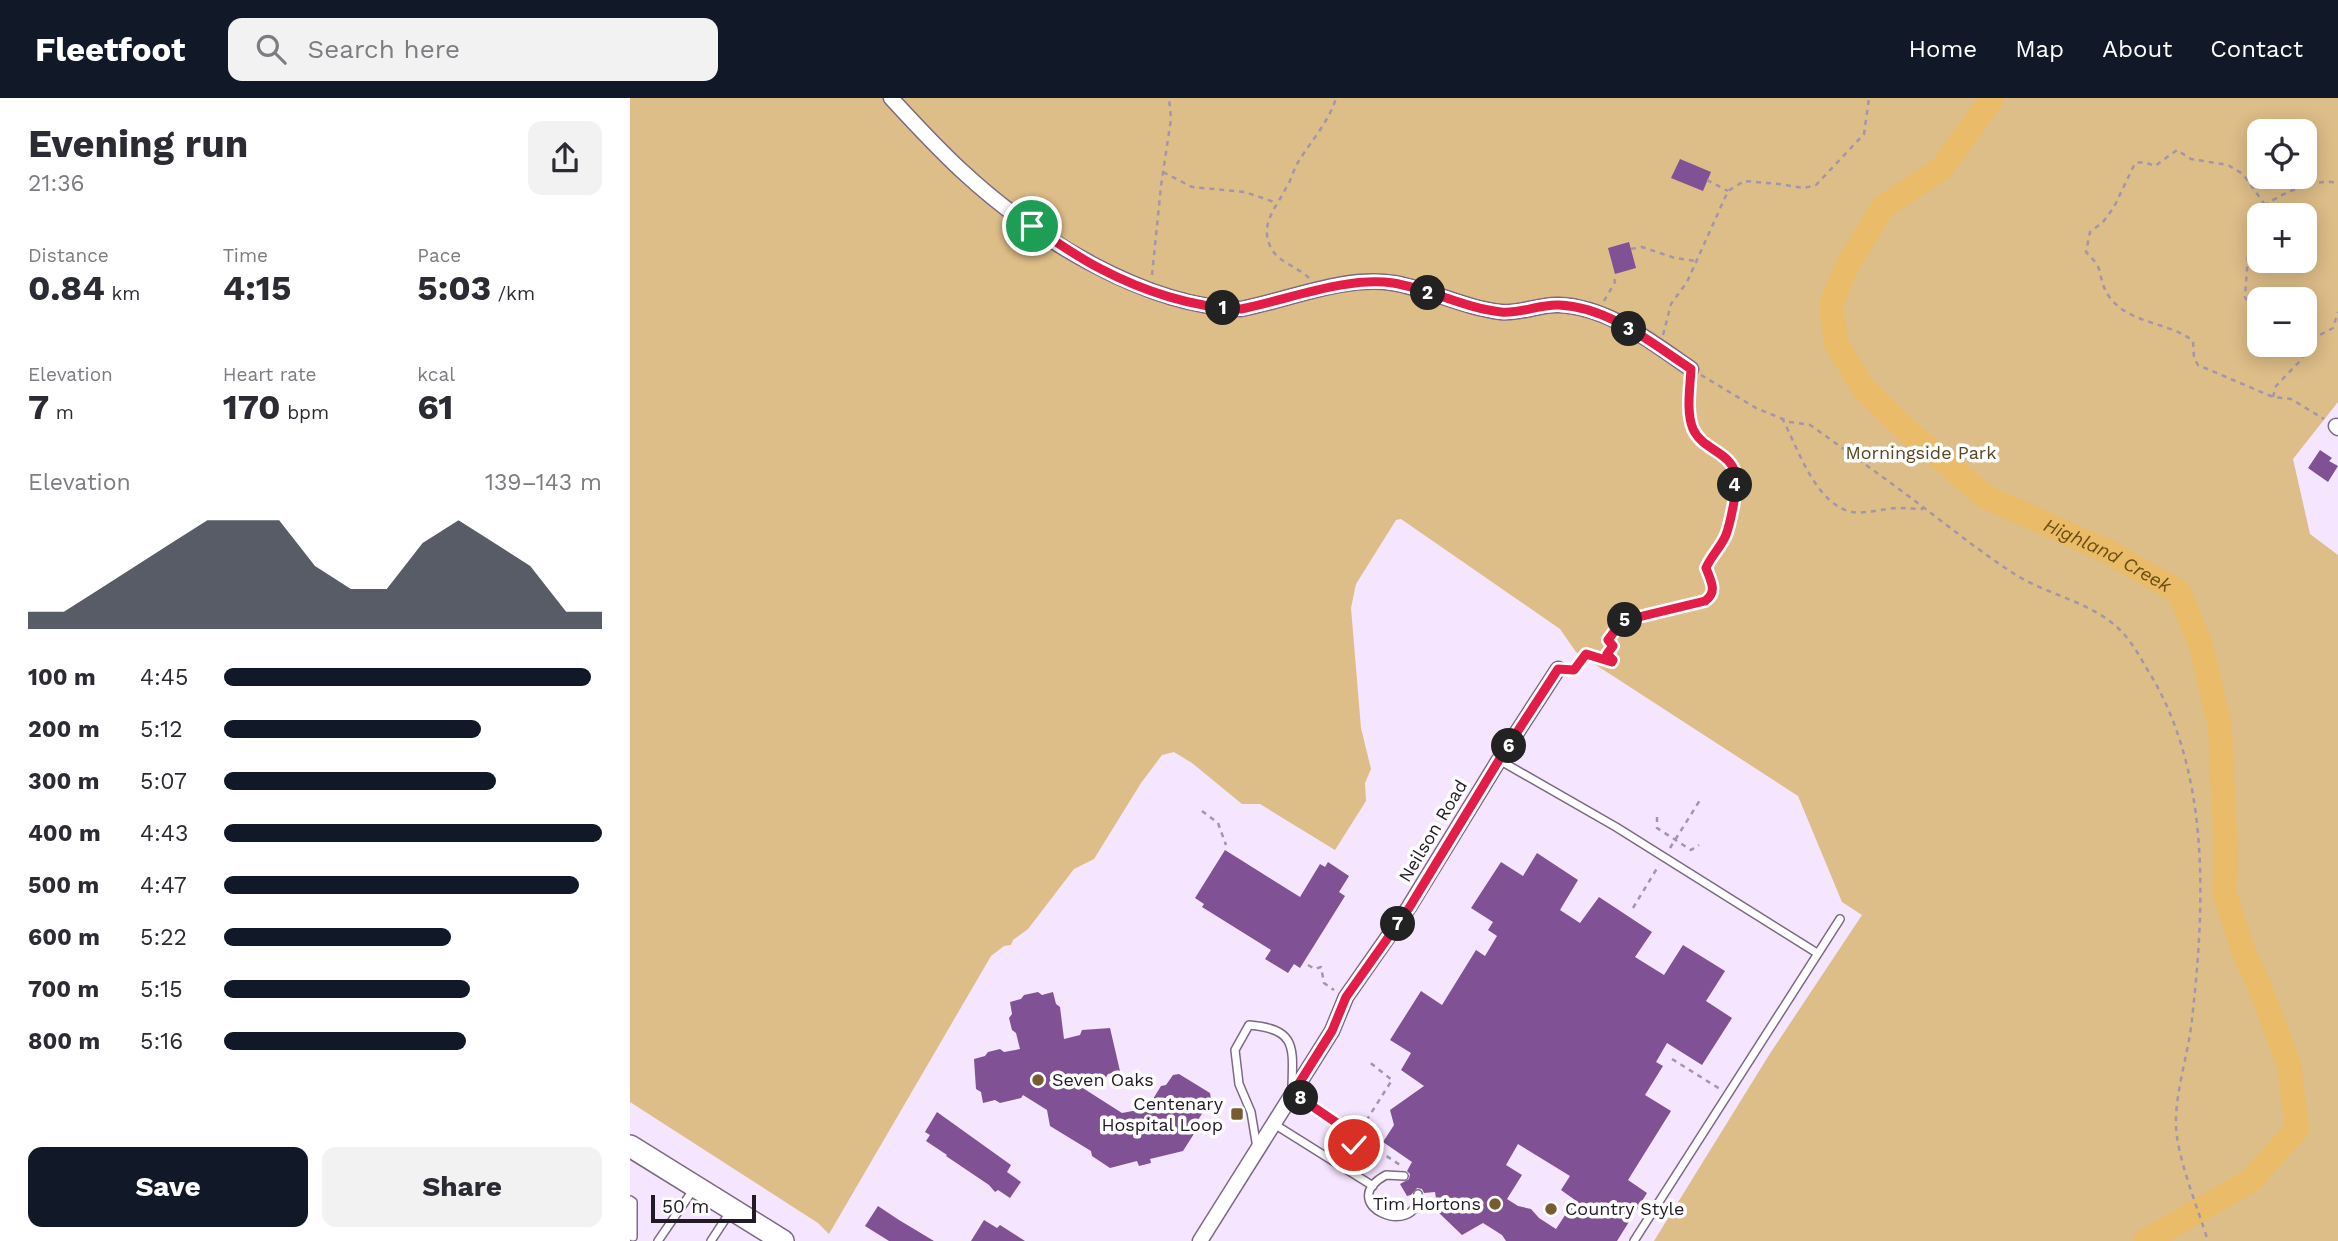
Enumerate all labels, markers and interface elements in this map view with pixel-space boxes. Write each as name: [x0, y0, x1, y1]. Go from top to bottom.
search box: [228, 18, 718, 81]
text: Fleetfoot: [35, 30, 186, 69]
icon: search: [252, 30, 290, 68]
text: Search here: [308, 34, 460, 64]
text: Home: [1909, 35, 1977, 63]
text: Map: [2015, 35, 2064, 63]
text: About: [2102, 35, 2172, 63]
text: Contact: [2210, 35, 2303, 63]
map controls: [2247, 119, 2317, 357]
button: locate: [2247, 119, 2317, 189]
button: share: [528, 121, 602, 195]
text: Evening run: [28, 122, 248, 166]
text: 21:36: [28, 170, 85, 197]
pin: [1002, 196, 1062, 256]
button: +: [2247, 203, 2317, 273]
icon: arrive: [1013, 207, 1051, 245]
text: Distance: [28, 244, 109, 267]
text: Time: [223, 244, 268, 267]
text: Pace: [417, 244, 461, 267]
text: 0.84: [28, 267, 105, 309]
text: 4:15: [223, 267, 291, 309]
text: 5:03: [417, 267, 491, 309]
pin: 2: [1410, 276, 1446, 310]
text: 2: [1422, 281, 1433, 304]
text: km: [105, 282, 140, 305]
text: /km: [491, 282, 535, 305]
button: −: [2247, 287, 2317, 357]
pin: 1: [1206, 290, 1240, 326]
text: 1: [1218, 296, 1227, 319]
pin: 3: [1612, 312, 1646, 346]
text: 3: [1623, 317, 1634, 340]
text: Elevation: [28, 363, 113, 386]
text: Heart rate: [223, 363, 317, 386]
text: kcal: [417, 363, 455, 386]
text: 7: [28, 386, 49, 428]
text: 170: [223, 386, 281, 428]
text: 61: [417, 386, 453, 428]
text: m: [49, 401, 74, 424]
text: bpm: [281, 401, 329, 424]
park label: Morningside Park: [1846, 442, 1996, 463]
pin: 4: [1718, 468, 1752, 502]
text: Elevation: [28, 469, 131, 496]
text: 139–143 m: [485, 469, 602, 496]
text: 4: [1728, 473, 1741, 496]
water label: Highland Creek: [2040, 513, 2176, 598]
pin: 5: [1608, 602, 1642, 638]
text: 5: [1619, 608, 1630, 631]
text: 100 m: [28, 664, 96, 691]
text: 4:45: [140, 664, 188, 691]
text: 200 m: [28, 716, 100, 743]
text: 5:12: [140, 716, 183, 743]
pin: 6: [1492, 728, 1526, 764]
text: 6: [1503, 734, 1514, 757]
text: 300 m: [28, 768, 99, 795]
text: 5:07: [140, 768, 187, 795]
street label: Neilson Road: [1394, 776, 1471, 886]
text: 400 m: [28, 820, 101, 847]
text: 4:43: [140, 820, 188, 847]
text: 500 m: [28, 872, 99, 899]
text: 4:47: [140, 872, 187, 899]
pin: 7: [1380, 906, 1416, 942]
text: 7: [1392, 912, 1403, 935]
text: 600 m: [28, 924, 100, 951]
text: 5:22: [140, 924, 187, 951]
text: 700 m: [28, 976, 99, 1003]
text: 5:15: [140, 976, 183, 1003]
text: 800 m: [28, 1028, 100, 1055]
text: 5:16: [140, 1028, 183, 1055]
place label: Seven Oaks: [1052, 1069, 1154, 1090]
marker: Seven Oaks: [1030, 1072, 1046, 1088]
pin: 8: [1284, 1080, 1318, 1116]
text: 8: [1295, 1086, 1306, 1109]
place label: Centenary Hospital Loop: [1101, 1093, 1224, 1135]
marker: Centenary Hospital Loop: [1229, 1106, 1245, 1122]
pin: [1324, 1115, 1384, 1175]
icon: check: [1335, 1126, 1373, 1164]
button: Save: [28, 1147, 308, 1227]
button: Share: [322, 1147, 602, 1227]
scale bar: [651, 1192, 756, 1224]
place label: Tim Hortons: [1373, 1193, 1481, 1214]
text: 50 m: [662, 1195, 709, 1218]
marker: Tim Hortons: [1487, 1196, 1503, 1212]
place label: Country Style: [1565, 1198, 1684, 1219]
marker: Country Style: [1543, 1201, 1559, 1217]

